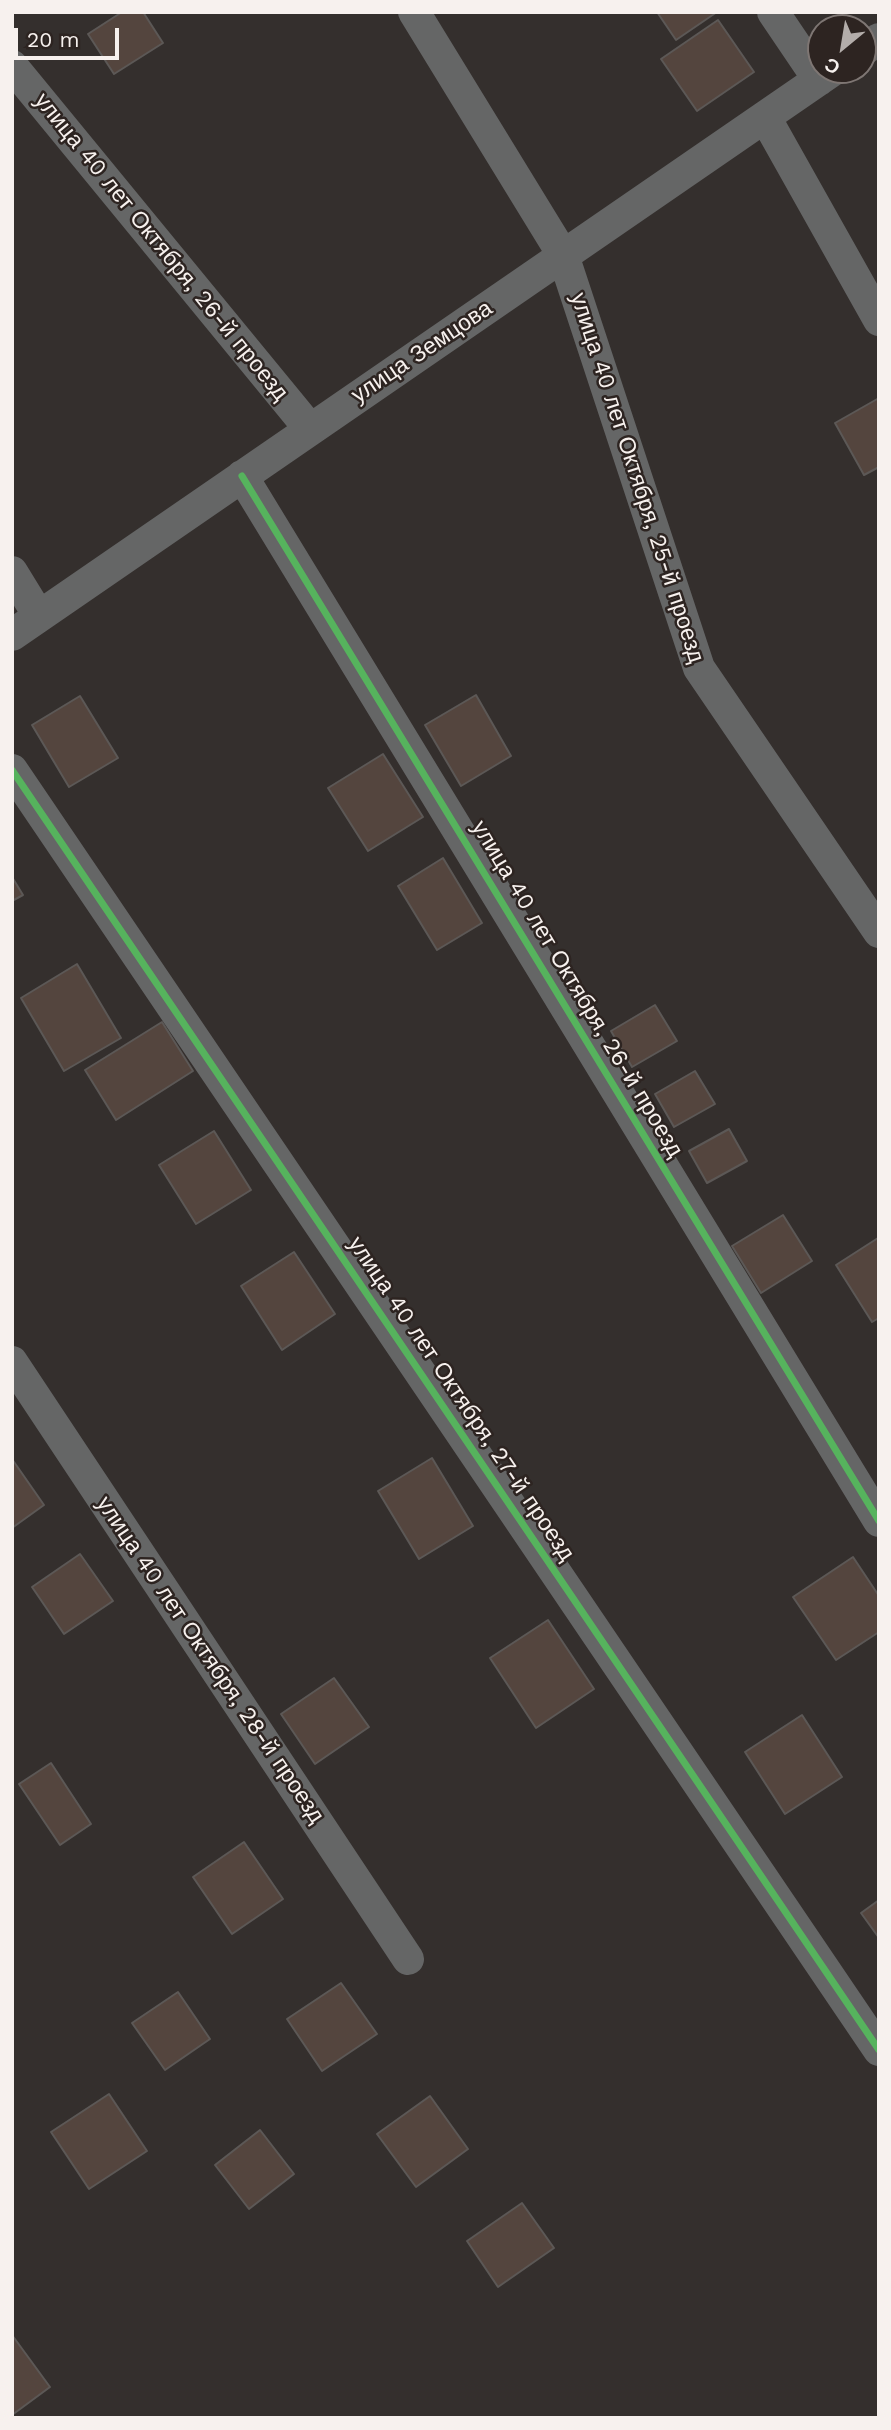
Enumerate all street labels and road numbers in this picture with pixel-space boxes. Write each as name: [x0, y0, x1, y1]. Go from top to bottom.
street label: улица 40 лет Октября, 26-й проезд: [28, 88, 294, 406]
street label: улица 40 лет Октября, 25-й проезд: [564, 290, 710, 666]
street label: улица Земцова: [346, 295, 498, 409]
street label: улица 40 лет Октября, 26-й проезд: [465, 816, 689, 1162]
street label: улица 40 лет Октября, 27-й проезд: [342, 1232, 580, 1566]
street label: улица 40 лет Октября, 28-й проезд: [90, 1491, 330, 1829]

